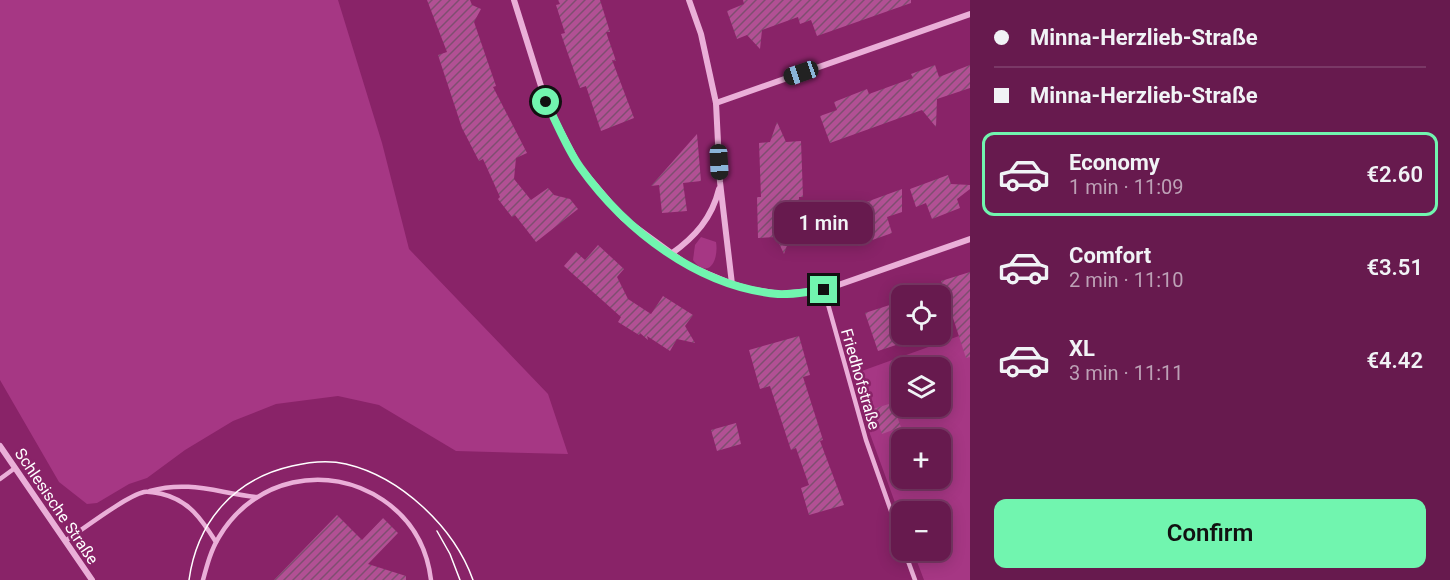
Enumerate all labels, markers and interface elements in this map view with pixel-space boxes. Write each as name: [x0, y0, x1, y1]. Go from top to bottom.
text: Minna-Herzlieb-Straße: [1030, 25, 1258, 50]
car: [781, 59, 821, 87]
text: Minna-Herzlieb-Straße: [1030, 83, 1258, 108]
route start: [532, 88, 559, 115]
car: [709, 144, 729, 180]
icon: car: [997, 147, 1051, 201]
text: Economy: [1069, 150, 1160, 175]
text: €2.60: [1366, 162, 1423, 187]
text: 1 min · 11:09: [1069, 175, 1184, 199]
callout: 1 min: [774, 203, 874, 245]
text: 1 min: [798, 211, 849, 235]
icon: car: [997, 240, 1051, 294]
text: Comfort: [1069, 243, 1151, 268]
text: €3.51: [1366, 255, 1423, 280]
text: 2 min · 11:10: [1069, 268, 1184, 292]
route end: [810, 276, 837, 303]
map controls: [891, 285, 951, 561]
button: locate: [891, 285, 951, 345]
street label: Friedhofstraße: [837, 326, 884, 432]
icon: car: [997, 333, 1051, 387]
text: XL: [1069, 336, 1095, 361]
text: €4.42: [1366, 348, 1423, 373]
button: layers: [891, 357, 951, 417]
text: 3 min · 11:11: [1069, 361, 1184, 385]
button: +: [891, 429, 951, 489]
street label: Schlesische Straße: [11, 445, 102, 568]
button: Confirm: [994, 499, 1426, 568]
button: −: [891, 501, 951, 561]

